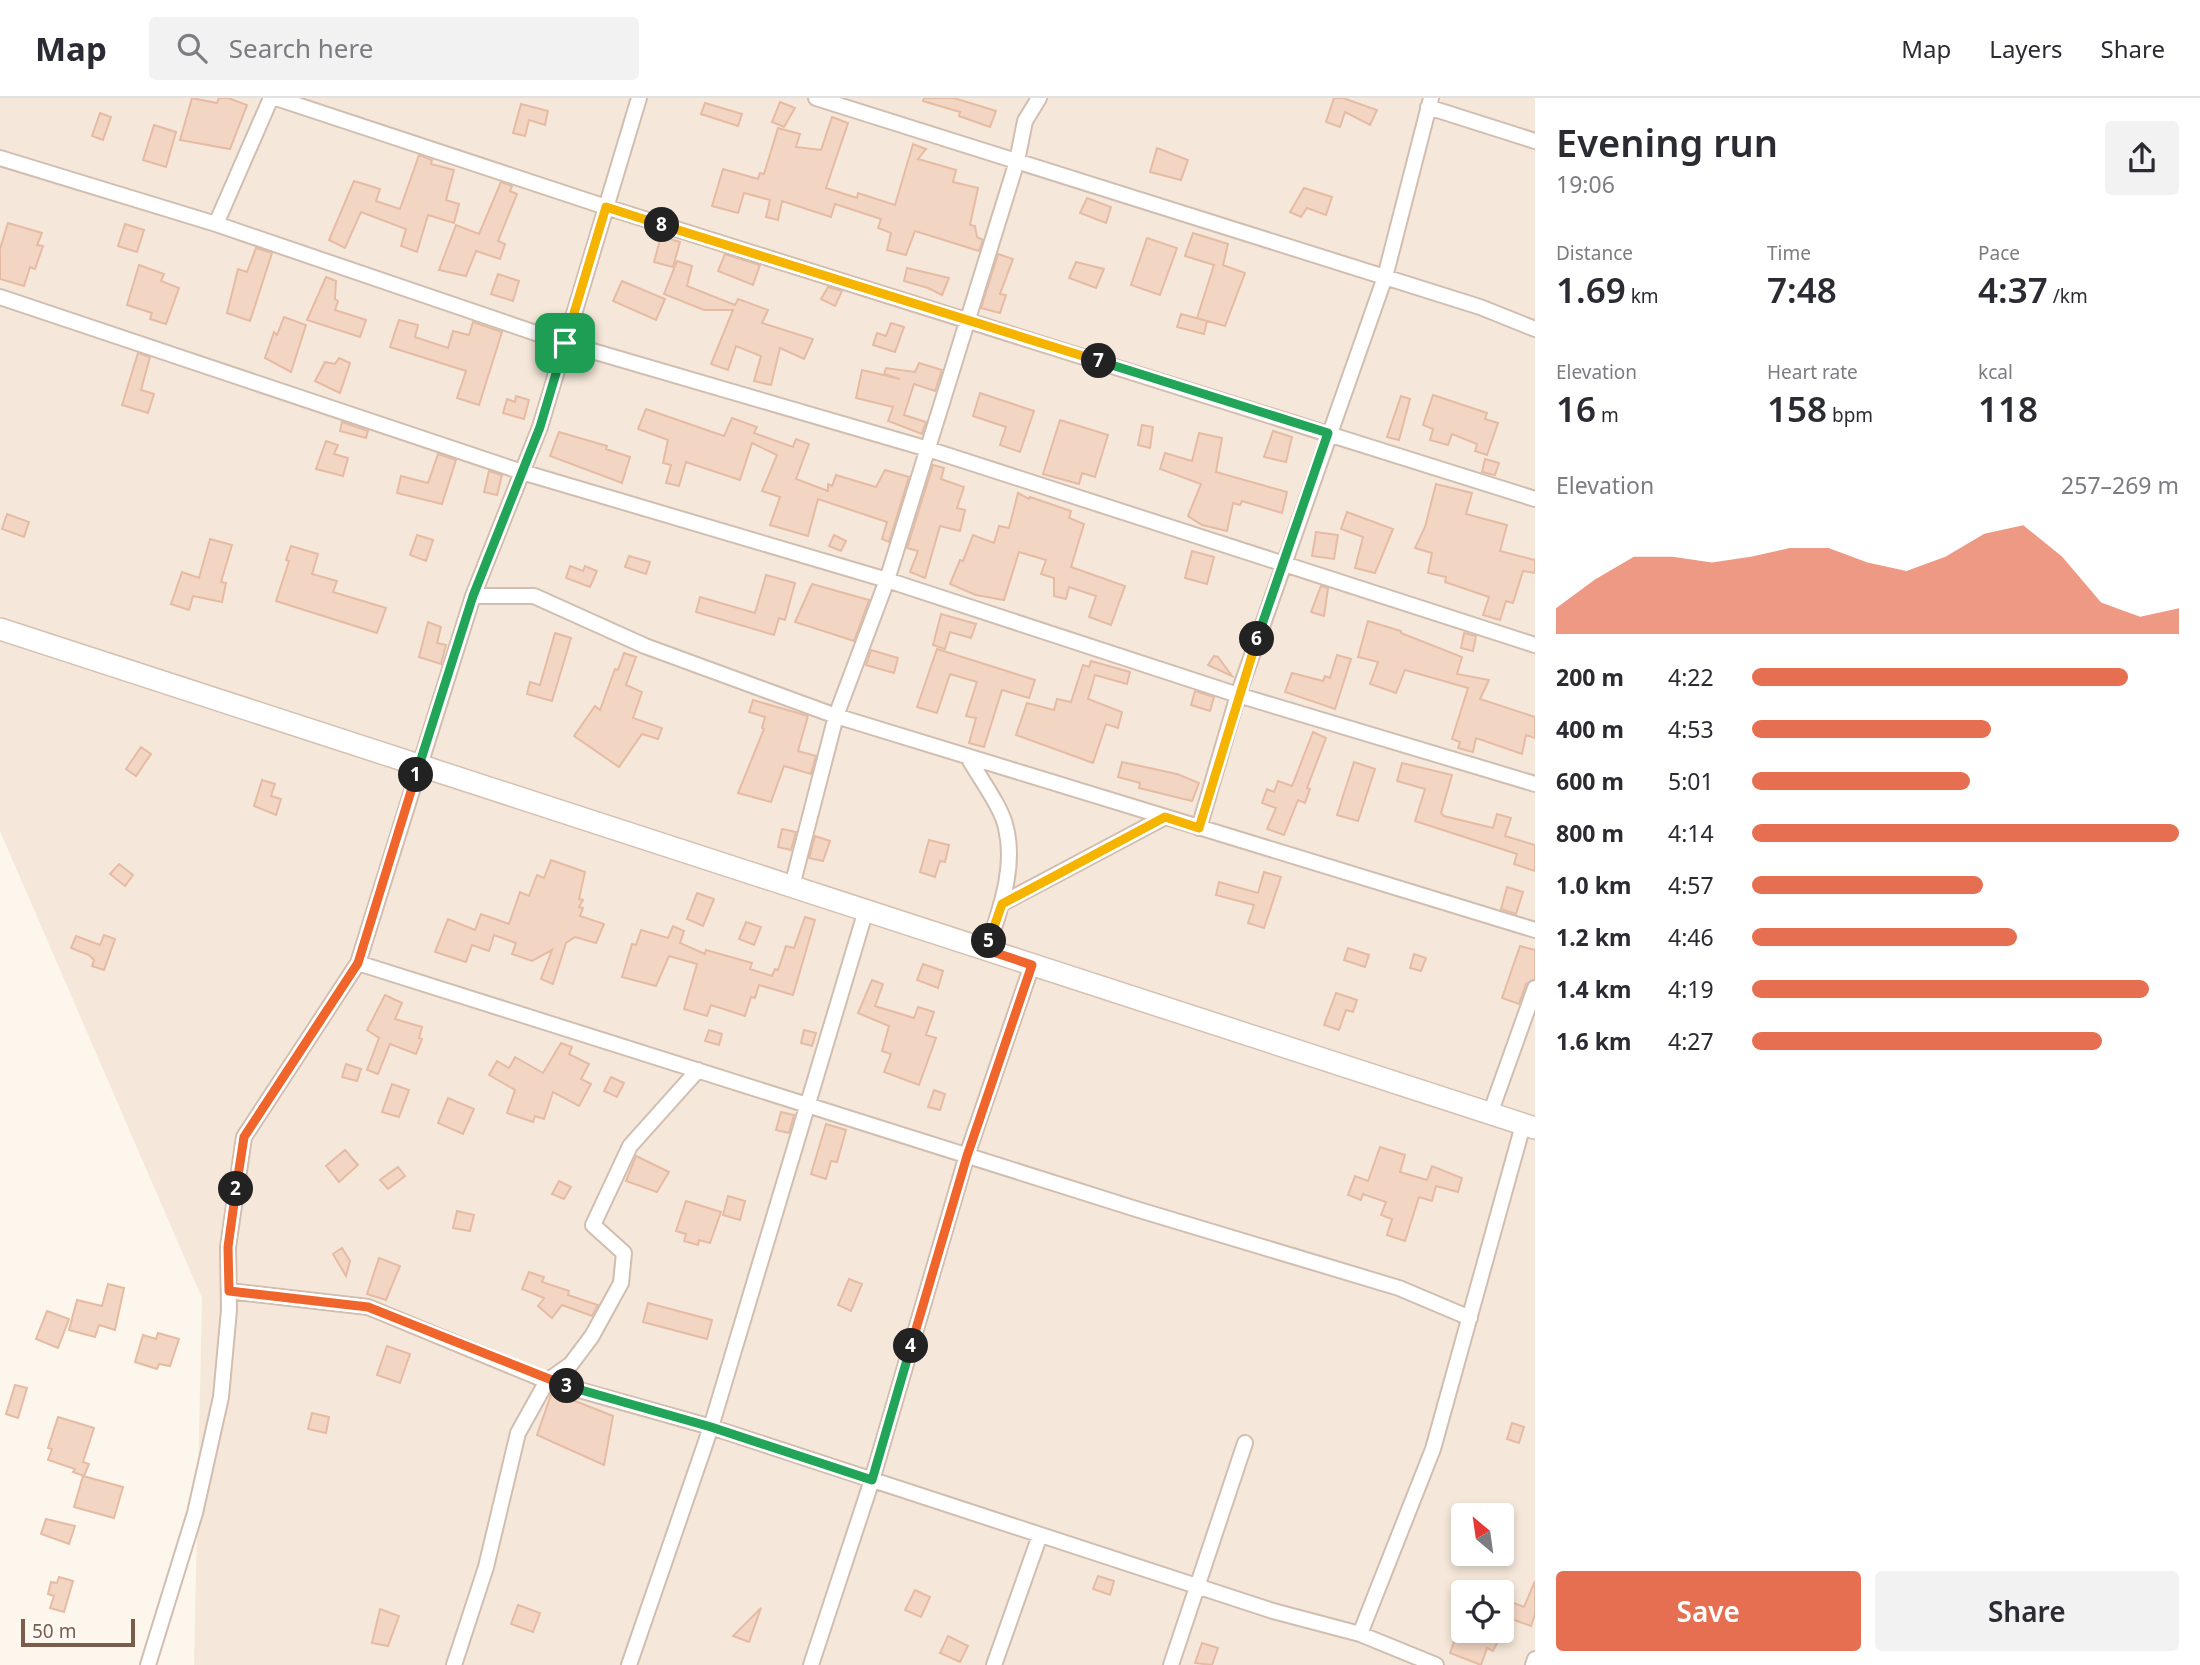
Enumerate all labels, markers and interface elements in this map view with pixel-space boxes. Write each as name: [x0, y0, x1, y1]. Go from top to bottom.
search box: [149, 17, 639, 80]
text: Map: [35, 26, 107, 71]
icon: search: [173, 29, 211, 67]
text: Search here: [229, 30, 373, 66]
text: Map: [1901, 32, 1951, 65]
text: Layers: [1989, 32, 2063, 65]
text: Share: [2101, 32, 2165, 65]
text: Evening run: [1556, 116, 1778, 168]
button: share: [2105, 121, 2179, 195]
text: 19:06: [1556, 168, 1615, 200]
pin: 8: [644, 208, 680, 242]
text: 8: [656, 211, 667, 237]
text: Distance: [1556, 240, 1633, 266]
text: Time: [1767, 240, 1811, 266]
text: Pace: [1978, 240, 2020, 266]
text: 1.69: [1556, 266, 1626, 313]
text: 7:48: [1767, 266, 1837, 313]
text: 4:37: [1978, 266, 2048, 313]
text: km: [1626, 283, 1659, 309]
text: /km: [2048, 283, 2088, 309]
pin: [535, 313, 595, 373]
icon: arrive: [546, 324, 584, 362]
pin: 7: [1082, 344, 1116, 378]
text: 7: [1093, 347, 1104, 373]
text: Elevation: [1556, 359, 1637, 385]
text: Heart rate: [1767, 359, 1858, 385]
text: kcal: [1978, 359, 2013, 385]
text: 16: [1556, 385, 1596, 432]
text: 158: [1767, 385, 1827, 432]
text: 118: [1978, 385, 2038, 432]
text: m: [1596, 402, 1619, 428]
text: bpm: [1827, 402, 1873, 428]
text: Elevation: [1556, 469, 1654, 501]
text: 257–269 m: [2061, 469, 2179, 501]
pin: 6: [1240, 622, 1274, 656]
text: 6: [1251, 625, 1262, 651]
text: 200 m: [1556, 661, 1624, 693]
text: 4:22: [1668, 661, 1714, 693]
text: 400 m: [1556, 713, 1624, 745]
text: 4:53: [1668, 713, 1714, 745]
pin: 1: [398, 758, 434, 792]
text: 1: [410, 761, 421, 787]
text: 600 m: [1556, 765, 1624, 797]
text: 5:01: [1668, 765, 1714, 797]
text: 800 m: [1556, 817, 1624, 849]
text: 4:14: [1668, 817, 1714, 849]
text: 1.0 km: [1556, 869, 1631, 901]
text: 4:57: [1668, 869, 1714, 901]
text: 1.2 km: [1556, 921, 1631, 953]
text: 4:46: [1668, 921, 1714, 953]
pin: 5: [972, 924, 1006, 958]
text: 5: [983, 927, 994, 953]
text: 1.4 km: [1556, 973, 1631, 1005]
text: 4:19: [1668, 973, 1714, 1005]
text: 1.6 km: [1556, 1025, 1631, 1057]
text: 4:27: [1668, 1025, 1714, 1057]
pin: 2: [218, 1172, 254, 1206]
text: 2: [230, 1175, 241, 1201]
pin: 4: [894, 1328, 928, 1364]
text: 4: [905, 1332, 916, 1358]
pin: 3: [550, 1368, 584, 1404]
text: 3: [561, 1372, 572, 1398]
north arrow: [1451, 1503, 1514, 1566]
map controls: [1451, 1503, 1514, 1643]
button: Save: [1556, 1571, 1861, 1651]
button: Share: [1875, 1571, 2179, 1651]
button: locate: [1451, 1580, 1514, 1643]
scale bar: [21, 1616, 135, 1648]
text: 50 m: [32, 1618, 76, 1644]

